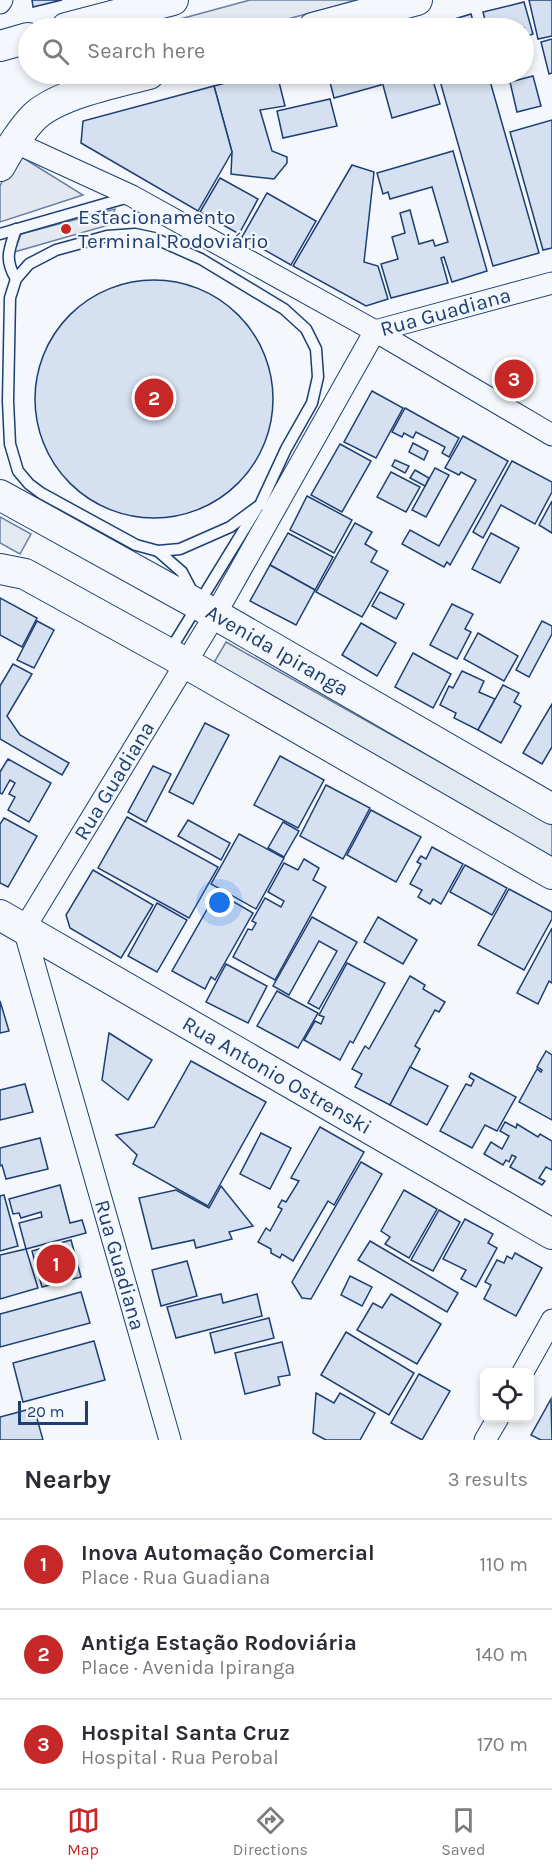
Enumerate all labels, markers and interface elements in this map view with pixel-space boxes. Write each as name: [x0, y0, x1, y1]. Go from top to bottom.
search box: [18, 18, 534, 84]
icon: search: [39, 35, 72, 68]
text: Search here: [87, 38, 205, 64]
place label: Estacionamento Terminal Rodoviário: [78, 205, 268, 253]
marker: Estacionamento Terminal Rodoviário: [59, 222, 73, 236]
street label: Rua Guadiana: [377, 283, 514, 341]
pin: 3: [494, 356, 534, 401]
pin: 2: [134, 376, 174, 420]
street label: Avenida Ipiranga: [202, 600, 353, 701]
street label: Rua Guadiana: [69, 717, 159, 844]
your location: [205, 888, 234, 917]
street label: Rua Antonio Ostrenski: [178, 1011, 376, 1139]
street label: Rua Guadiana: [90, 1197, 150, 1333]
pin: 1: [36, 1242, 76, 1286]
map controls: [480, 1368, 534, 1422]
button: locate: [480, 1368, 534, 1422]
scale bar: [18, 1398, 88, 1426]
text: 20 m: [27, 1402, 65, 1421]
text: Nearby: [24, 1464, 111, 1495]
text: 3 results: [448, 1468, 528, 1491]
text: Inova Automação Comercial: [81, 1540, 375, 1566]
text: 1: [40, 1553, 47, 1576]
text: 110 m: [479, 1553, 528, 1576]
text: Place · Rua Guadiana: [81, 1566, 270, 1589]
text: Antiga Estação Rodoviária: [81, 1630, 357, 1656]
text: 2: [37, 1643, 50, 1666]
text: 140 m: [475, 1643, 528, 1666]
text: Place · Avenida Ipiranga: [81, 1656, 295, 1679]
text: Hospital Santa Cruz: [81, 1720, 290, 1746]
text: 3: [37, 1733, 50, 1756]
text: 170 m: [477, 1733, 528, 1756]
text: Hospital · Rua Perobal: [81, 1746, 279, 1769]
tab: Map: [67, 1804, 100, 1859]
tab: Directions: [233, 1804, 308, 1859]
tab: Saved: [441, 1804, 485, 1859]

